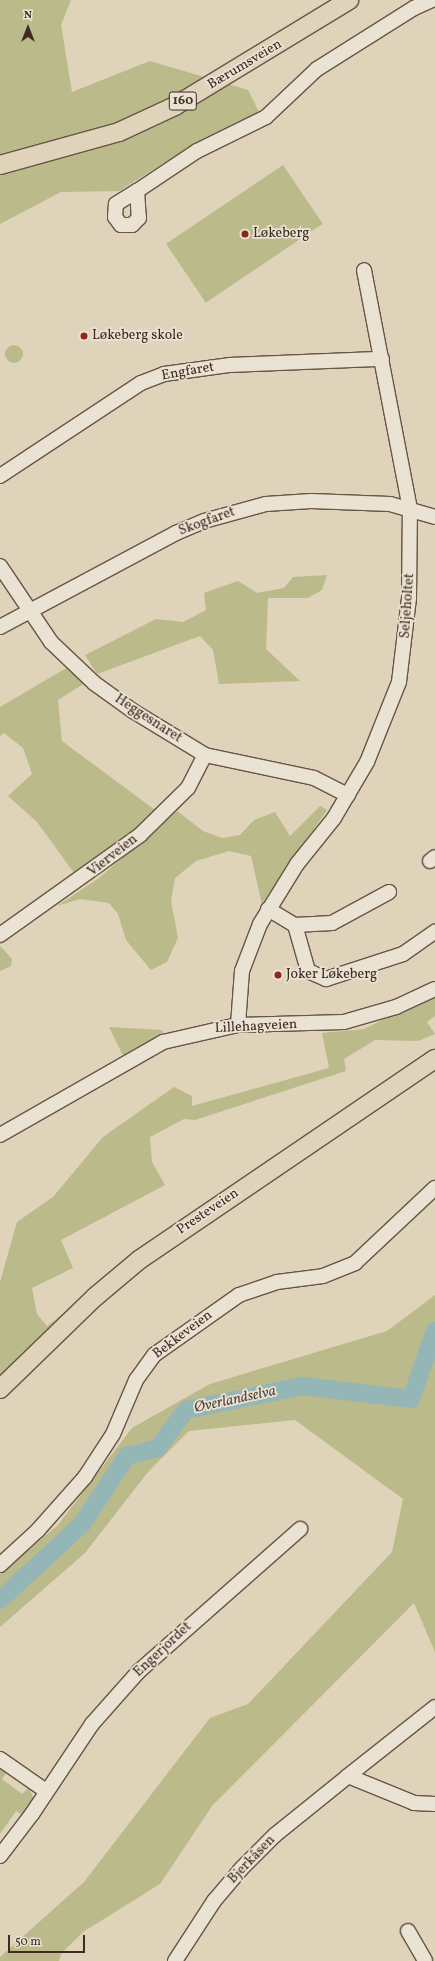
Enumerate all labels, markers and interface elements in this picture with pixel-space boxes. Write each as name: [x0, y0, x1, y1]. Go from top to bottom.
north arrow: [8, 8, 48, 48]
text: N: [24, 8, 32, 23]
street label: Bærumsveien: [205, 36, 285, 94]
road number: 160: [168, 90, 198, 112]
place label: Løkeberg: [253, 226, 310, 242]
marker: Løkeberg: [240, 229, 250, 239]
place label: Løkeberg skole: [92, 328, 183, 344]
marker: Løkeberg skole: [79, 331, 89, 341]
street label: Engfaret: [160, 359, 216, 385]
street label: Skogfaret: [176, 504, 238, 540]
street label: Seljeholtet: [397, 573, 419, 639]
street label: Heggesnaret: [111, 691, 185, 747]
street label: Vierveien: [85, 831, 141, 881]
place label: Joker Løkeberg: [286, 967, 377, 983]
marker: Joker Løkeberg: [273, 970, 283, 980]
street label: Lillehagveien: [214, 1016, 298, 1038]
street label: Presteveien: [174, 1185, 242, 1239]
street label: Bekkeveien: [150, 1307, 216, 1363]
water label: Øverlandselva: [192, 1383, 278, 1417]
street label: Engerjordet: [131, 1619, 195, 1681]
street label: Bjerkåsen: [225, 1832, 279, 1888]
scale bar: [10, 1927, 87, 1953]
text: 50 m: [15, 1934, 41, 1950]

